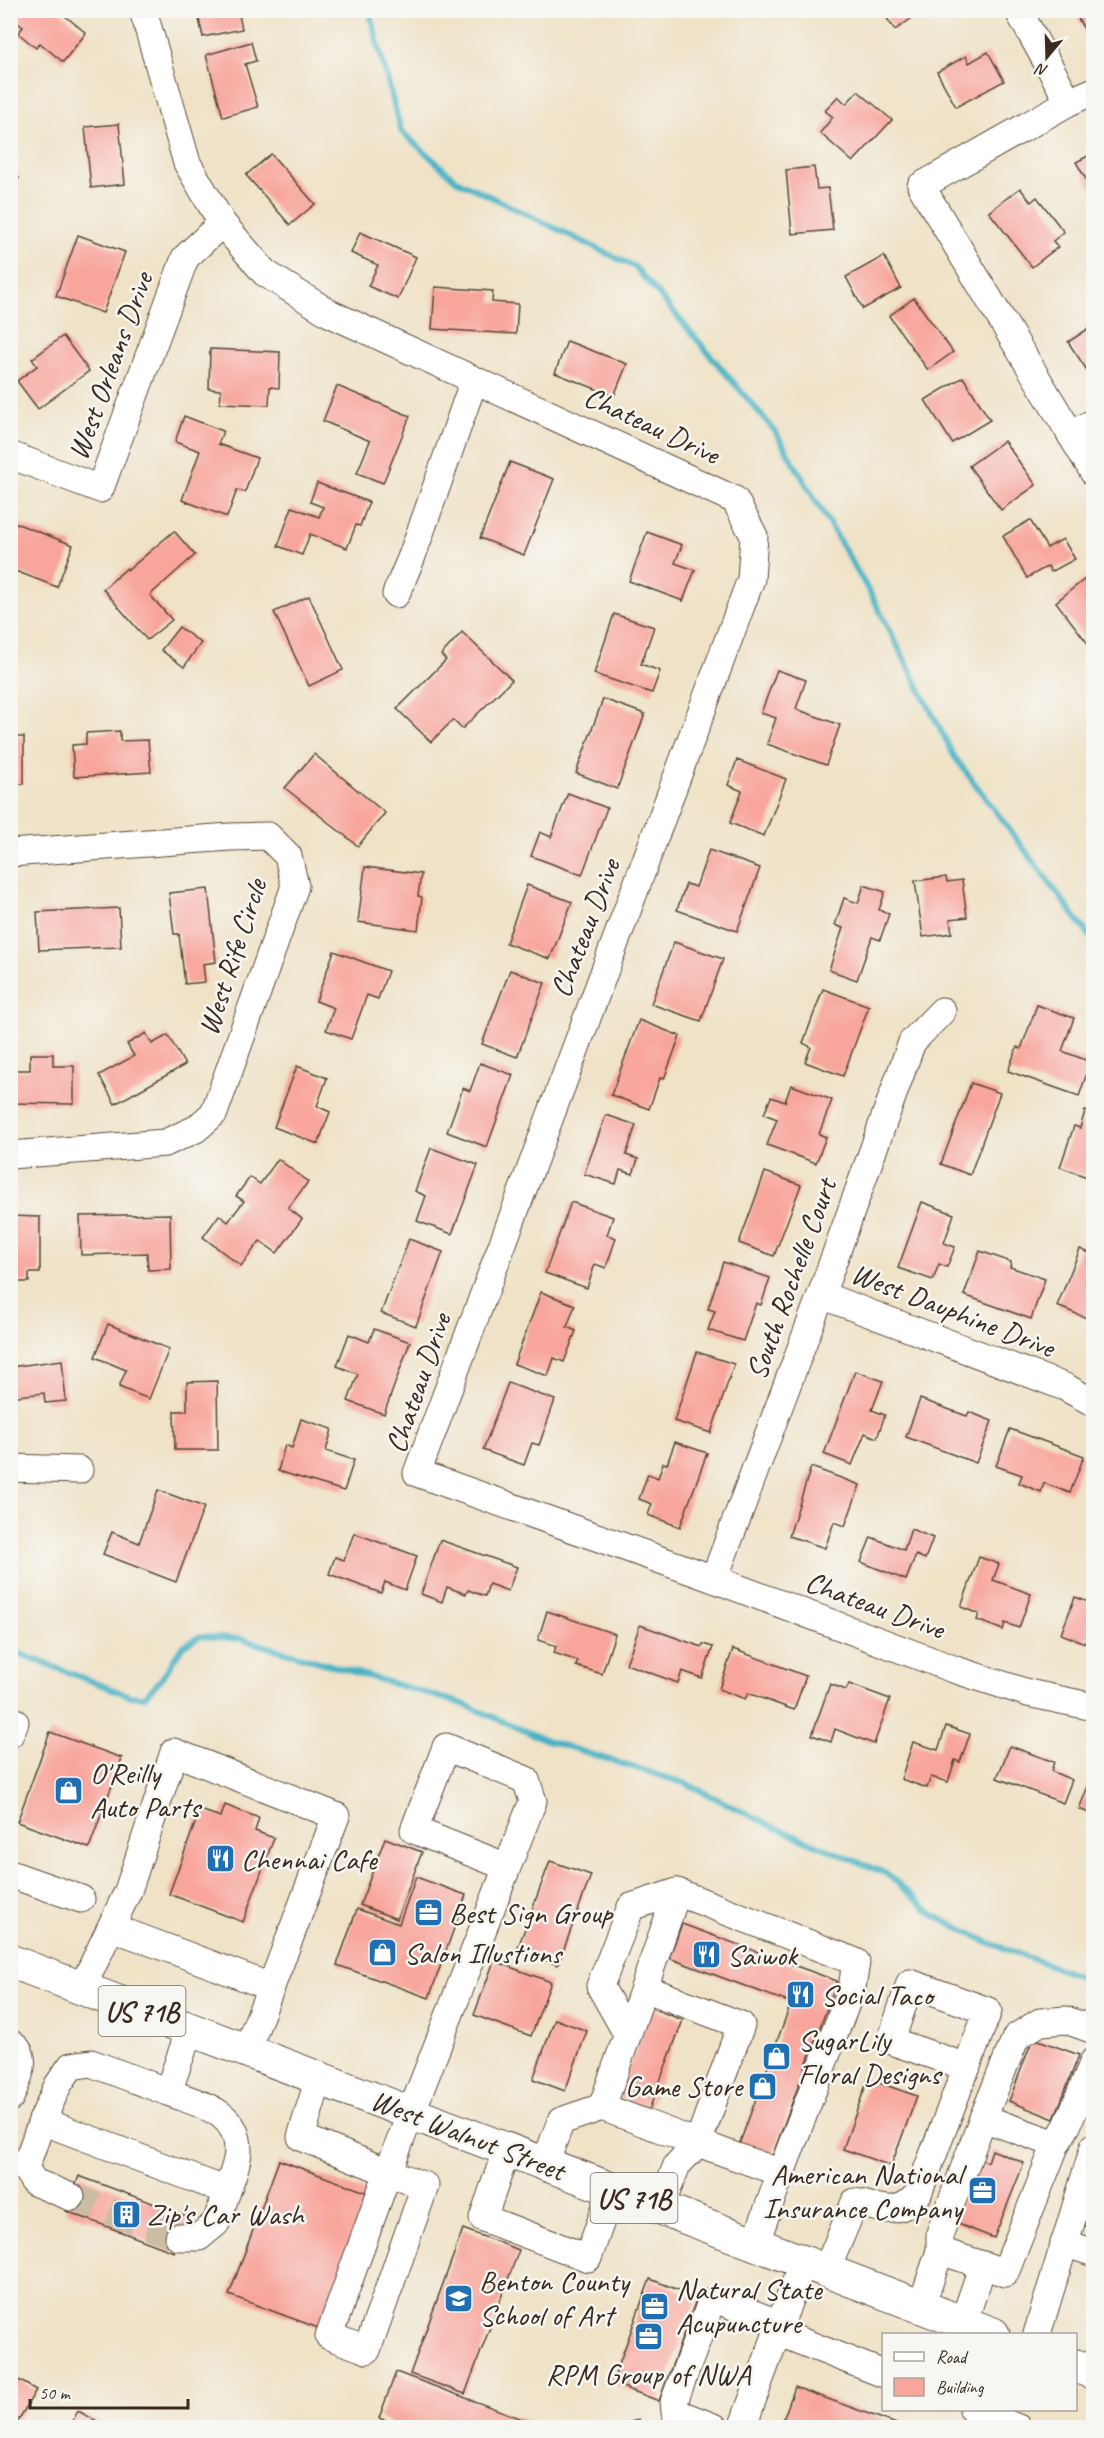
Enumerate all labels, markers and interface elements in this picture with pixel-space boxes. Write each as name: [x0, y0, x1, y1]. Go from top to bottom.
north arrow: [1017, 27, 1077, 87]
text: N: [1032, 58, 1050, 81]
street label: West Orleans Drive: [59, 265, 162, 465]
street label: Chateau Drive: [578, 377, 728, 474]
street label: Chateau Drive: [541, 851, 630, 1002]
street label: West Rife Circle: [189, 872, 276, 1040]
street label: South Rochelle Court: [737, 1171, 846, 1385]
street label: West Dauphine Drive: [846, 1254, 1062, 1367]
street label: Chateau Drive: [376, 1306, 460, 1458]
street label: Chateau Drive: [800, 1562, 952, 1648]
place label: O'Reilly Auto Parts: [90, 1754, 202, 1826]
shop icon: O'Reilly Auto Parts: [53, 1774, 85, 1806]
place label: Chennai Cafe: [241, 1840, 379, 1878]
restaurant icon: Chennai Cafe: [204, 1843, 236, 1875]
place label: Best Sign Group: [449, 1894, 614, 1932]
office icon: Best Sign Group: [412, 1897, 444, 1929]
place label: Salon Illustions: [404, 1934, 564, 1972]
place label: Saiwok: [727, 1936, 799, 1974]
shop icon: Salon Illustions: [367, 1937, 399, 1969]
restaurant icon: Saiwok: [690, 1939, 722, 1971]
place label: Social Taco: [821, 1976, 936, 2014]
restaurant icon: Social Taco: [784, 1979, 816, 2011]
road number: US 71B: [98, 1986, 186, 2036]
place label: SugarLily Floral Designs: [798, 2021, 943, 2093]
shop icon: SugarLily Floral Designs: [761, 2041, 793, 2073]
place label: Game Store: [625, 2067, 744, 2105]
shop icon: Game Store: [747, 2070, 779, 2102]
street label: West Walnut Street: [366, 2081, 573, 2190]
place label: American National Insurance Company: [763, 2155, 967, 2227]
road number: US 71B: [590, 2173, 678, 2223]
office icon: American National Insurance Company: [967, 2175, 999, 2207]
place label: Zip's Car Wash: [147, 2195, 306, 2233]
building icon: Zip's Car Wash: [110, 2198, 142, 2230]
place label: Benton County School of Art: [479, 2262, 631, 2334]
place label: Natural State Acupuncture: [676, 2270, 824, 2342]
school or university icon: Benton County School of Art: [442, 2282, 474, 2314]
office icon: Natural State Acupuncture: [639, 2290, 671, 2322]
office icon: RPM Group of NWA: [632, 2321, 664, 2353]
legend: [882, 2333, 1077, 2411]
text: Road: [936, 2346, 969, 2368]
place label: RPM Group of NWA: [546, 2355, 752, 2393]
scale bar: [30, 2372, 188, 2410]
text: Building: [936, 2376, 985, 2398]
text: 50 m: [39, 2382, 72, 2404]

